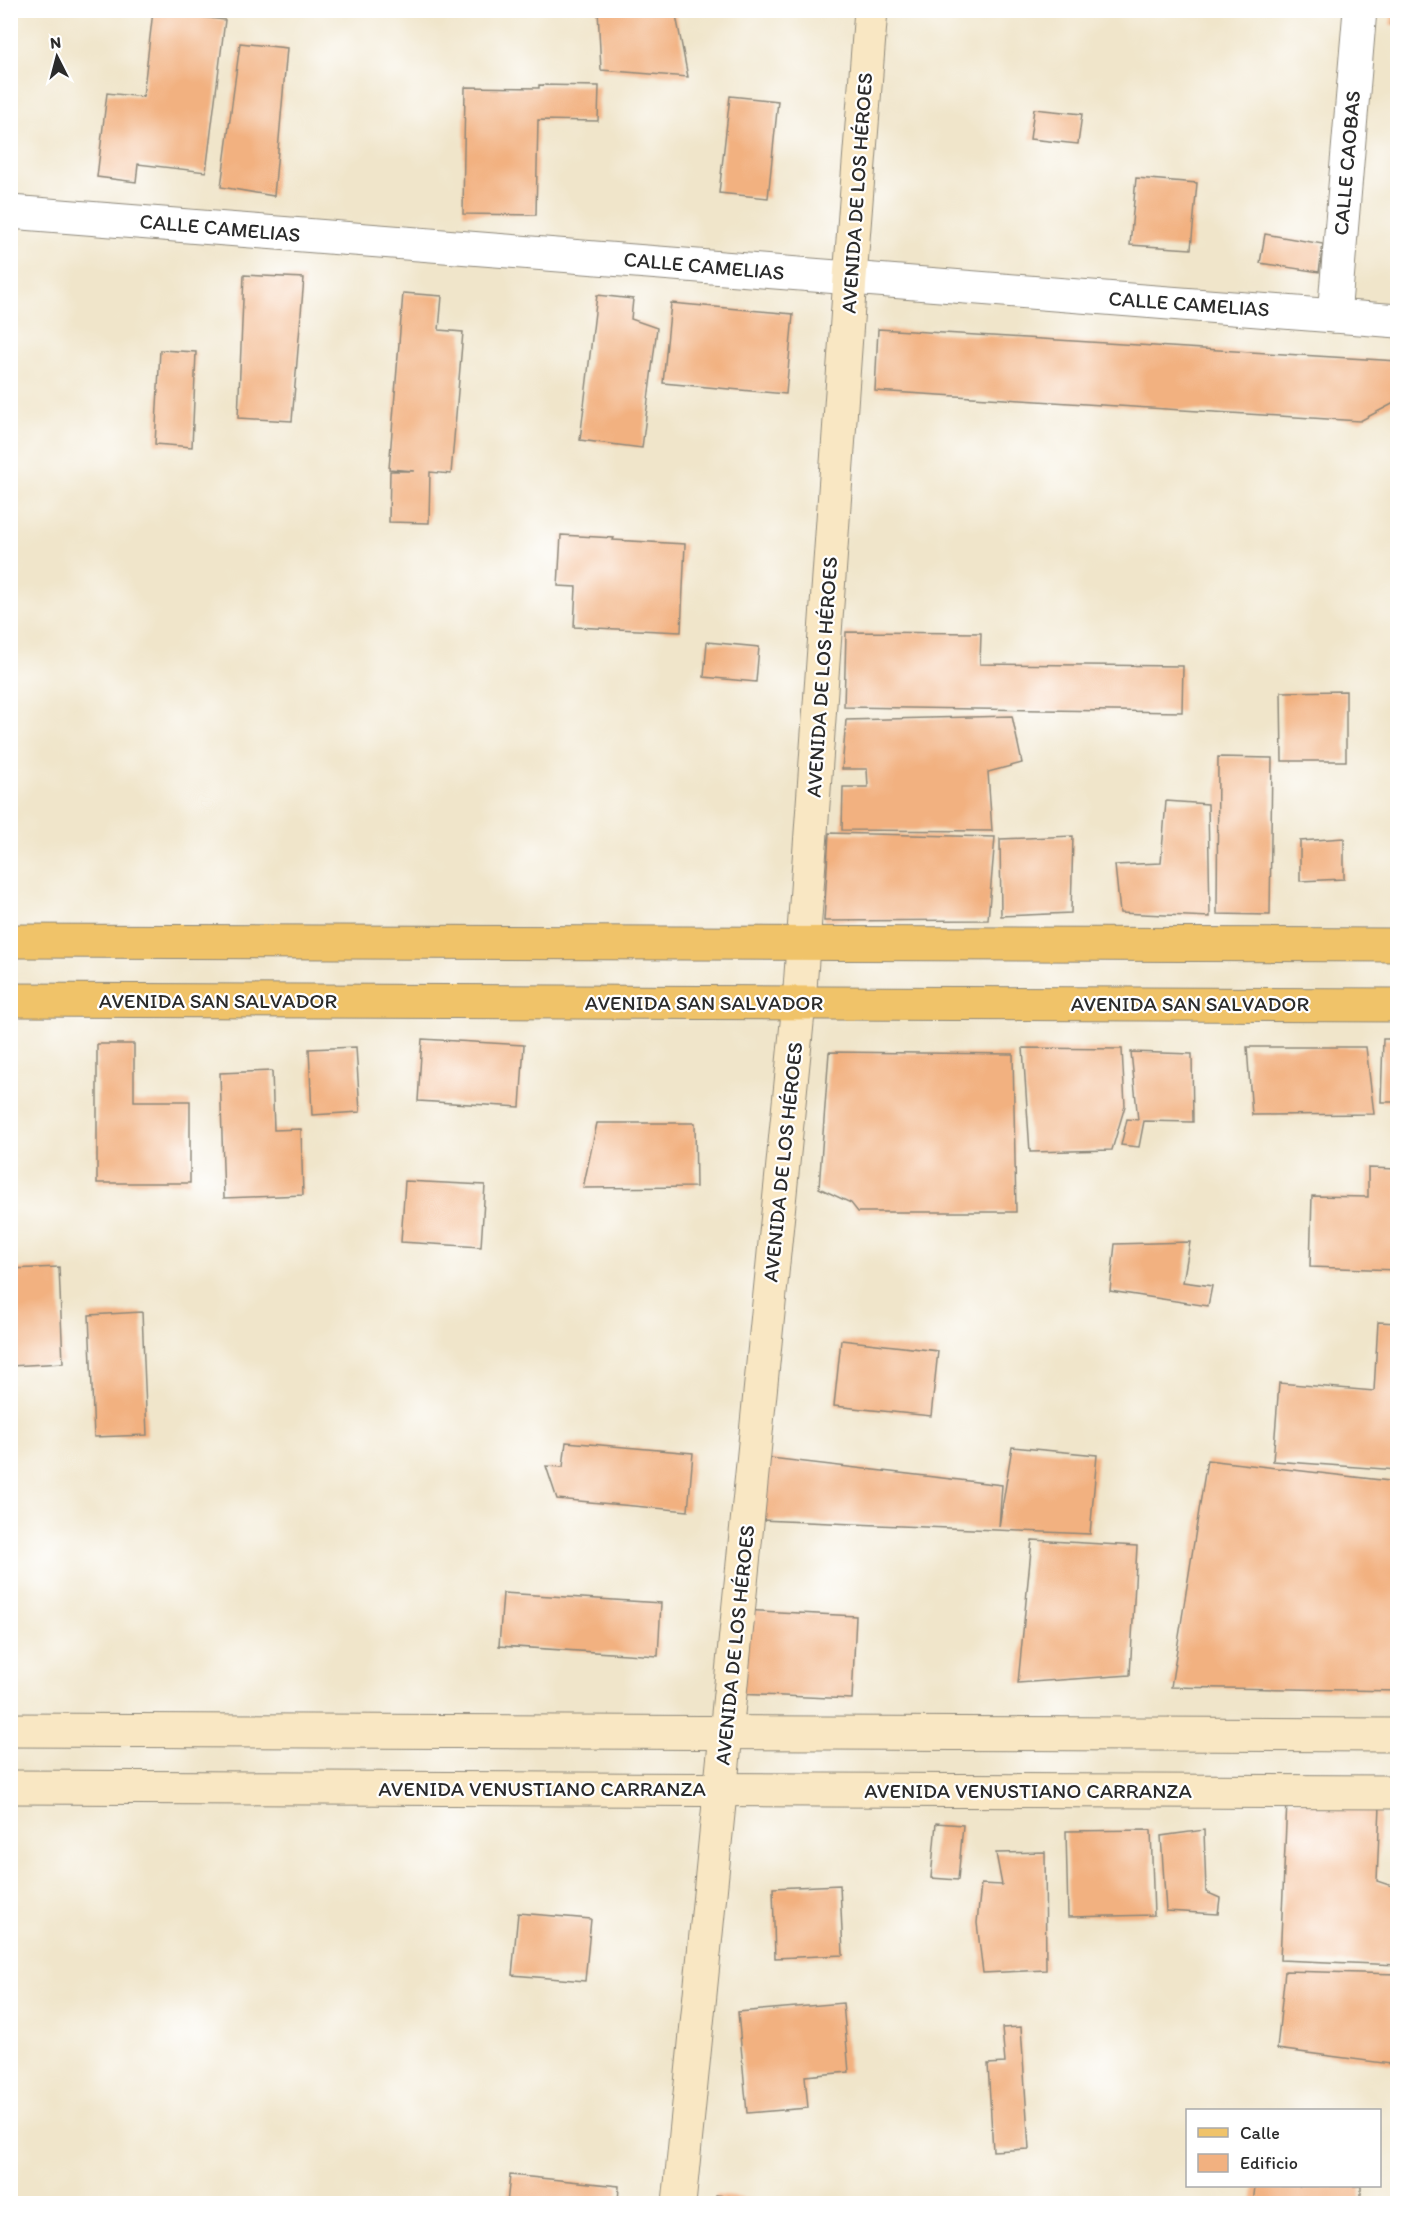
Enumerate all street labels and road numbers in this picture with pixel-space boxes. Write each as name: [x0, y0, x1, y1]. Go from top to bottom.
street label: AVENIDA DE LOS HÉROES: [836, 72, 877, 314]
street label: CALLE CAOBAS: [1328, 89, 1365, 236]
street label: CALLE CAMELIAS: [139, 208, 302, 247]
street label: CALLE CAMELIAS: [623, 246, 786, 285]
street label: CALLE CAMELIAS: [1108, 285, 1270, 322]
street label: AVENIDA DE LOS HÉROES: [801, 556, 842, 798]
street label: AVENIDA SAN SALVADOR: [99, 988, 337, 1013]
street label: AVENIDA SAN SALVADOR: [585, 990, 823, 1015]
street label: AVENIDA SAN SALVADOR: [1071, 991, 1309, 1016]
street label: AVENIDA DE LOS HÉROES: [757, 1041, 808, 1283]
street label: AVENIDA DE LOS HÉROES: [709, 1524, 760, 1766]
street label: AVENIDA VENUSTIANO CARRANZA: [378, 1776, 706, 1801]
street label: AVENIDA VENUSTIANO CARRANZA: [864, 1778, 1192, 1803]

